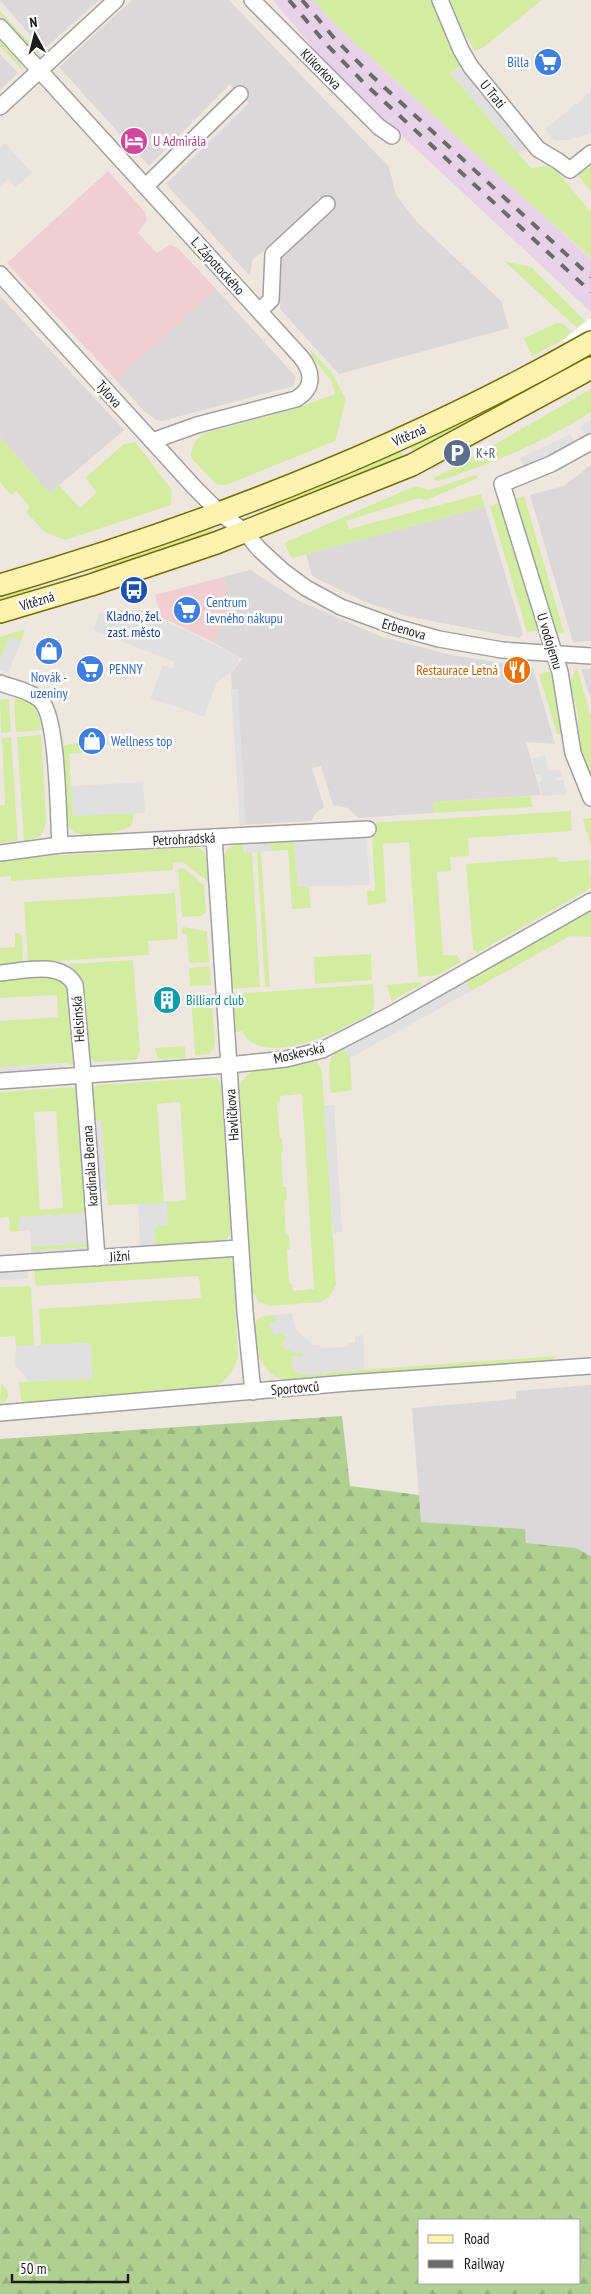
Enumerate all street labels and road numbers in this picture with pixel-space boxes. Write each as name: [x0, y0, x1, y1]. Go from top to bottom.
street label: Klikorkova: [297, 45, 345, 93]
street label: U Trati: [476, 76, 510, 112]
street label: L. Zápotockého: [187, 233, 249, 299]
street label: Tylova: [92, 377, 126, 411]
street label: Vítězná: [388, 420, 429, 451]
street label: Vítězná: [17, 587, 56, 615]
street label: U vodojemu: [533, 611, 567, 671]
street label: Erbenova: [380, 614, 428, 644]
street label: Petrohradská: [152, 828, 216, 850]
street label: Helsinská: [67, 995, 89, 1043]
street label: Moskevská: [272, 1038, 326, 1068]
street label: Havlíčkova: [221, 1088, 243, 1142]
street label: kardinála Berana: [78, 1125, 102, 1207]
street label: Jižní: [108, 1246, 131, 1266]
street label: Sportovců: [270, 1377, 320, 1399]

